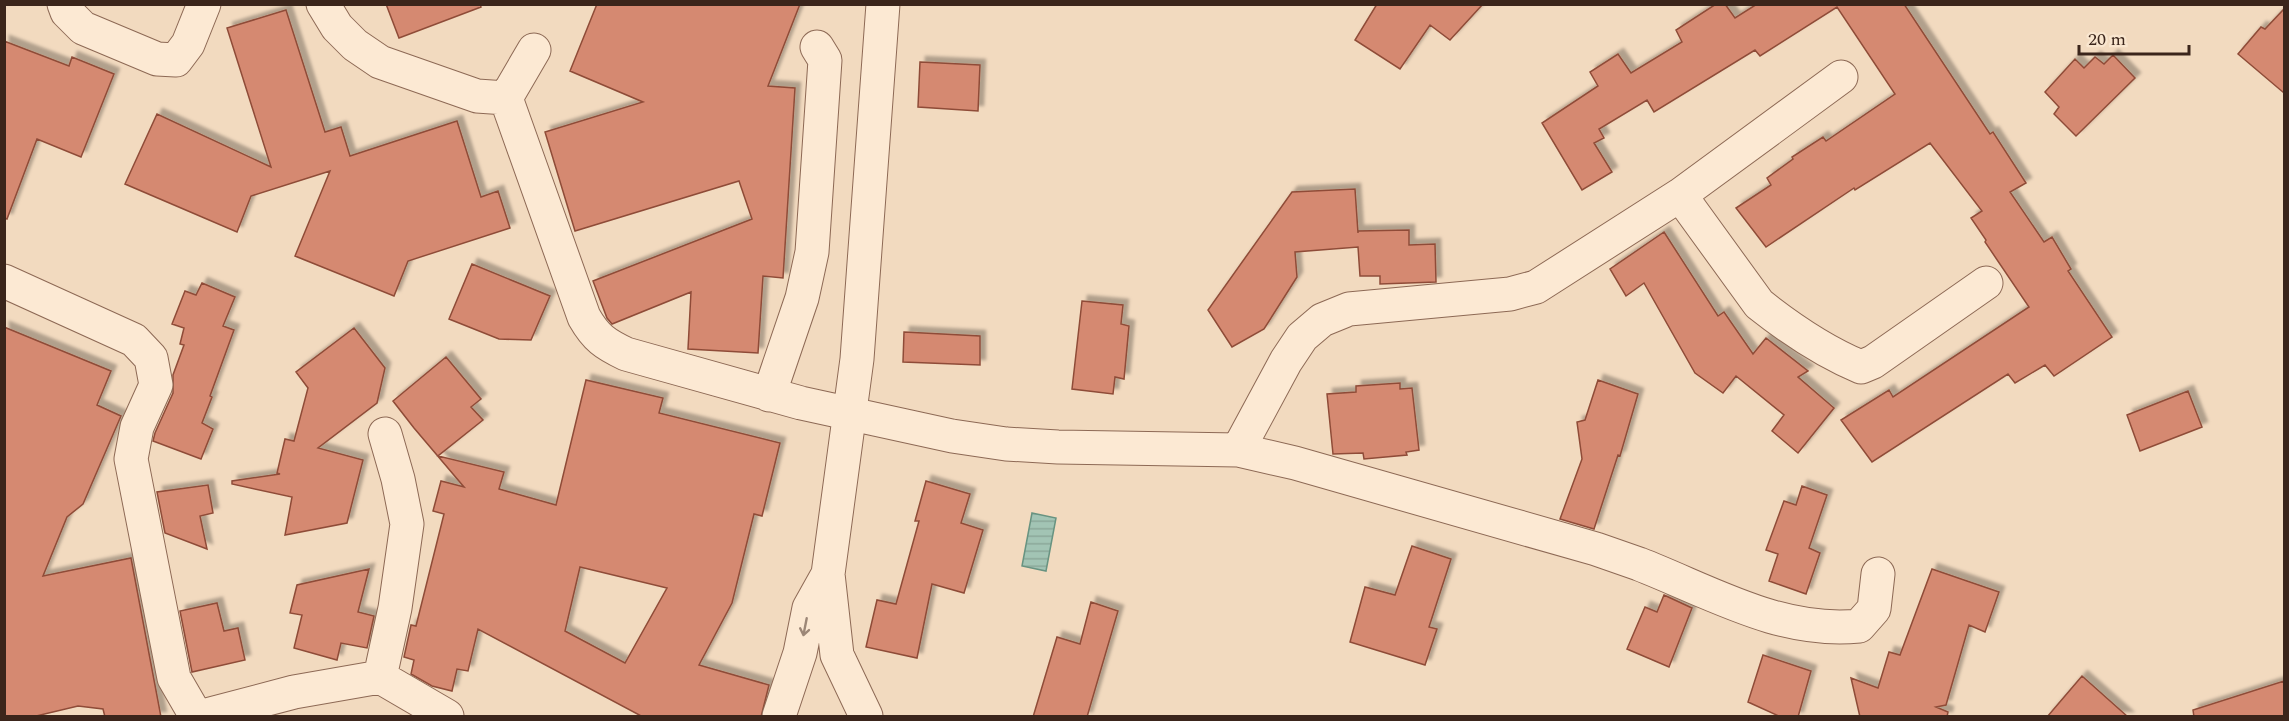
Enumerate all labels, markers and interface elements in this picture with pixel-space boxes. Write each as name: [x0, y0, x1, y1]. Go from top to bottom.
scale bar: [2079, 18, 2188, 56]
text: 20 m: [2088, 26, 2126, 53]
one-way arrow: [799, 617, 810, 637]

